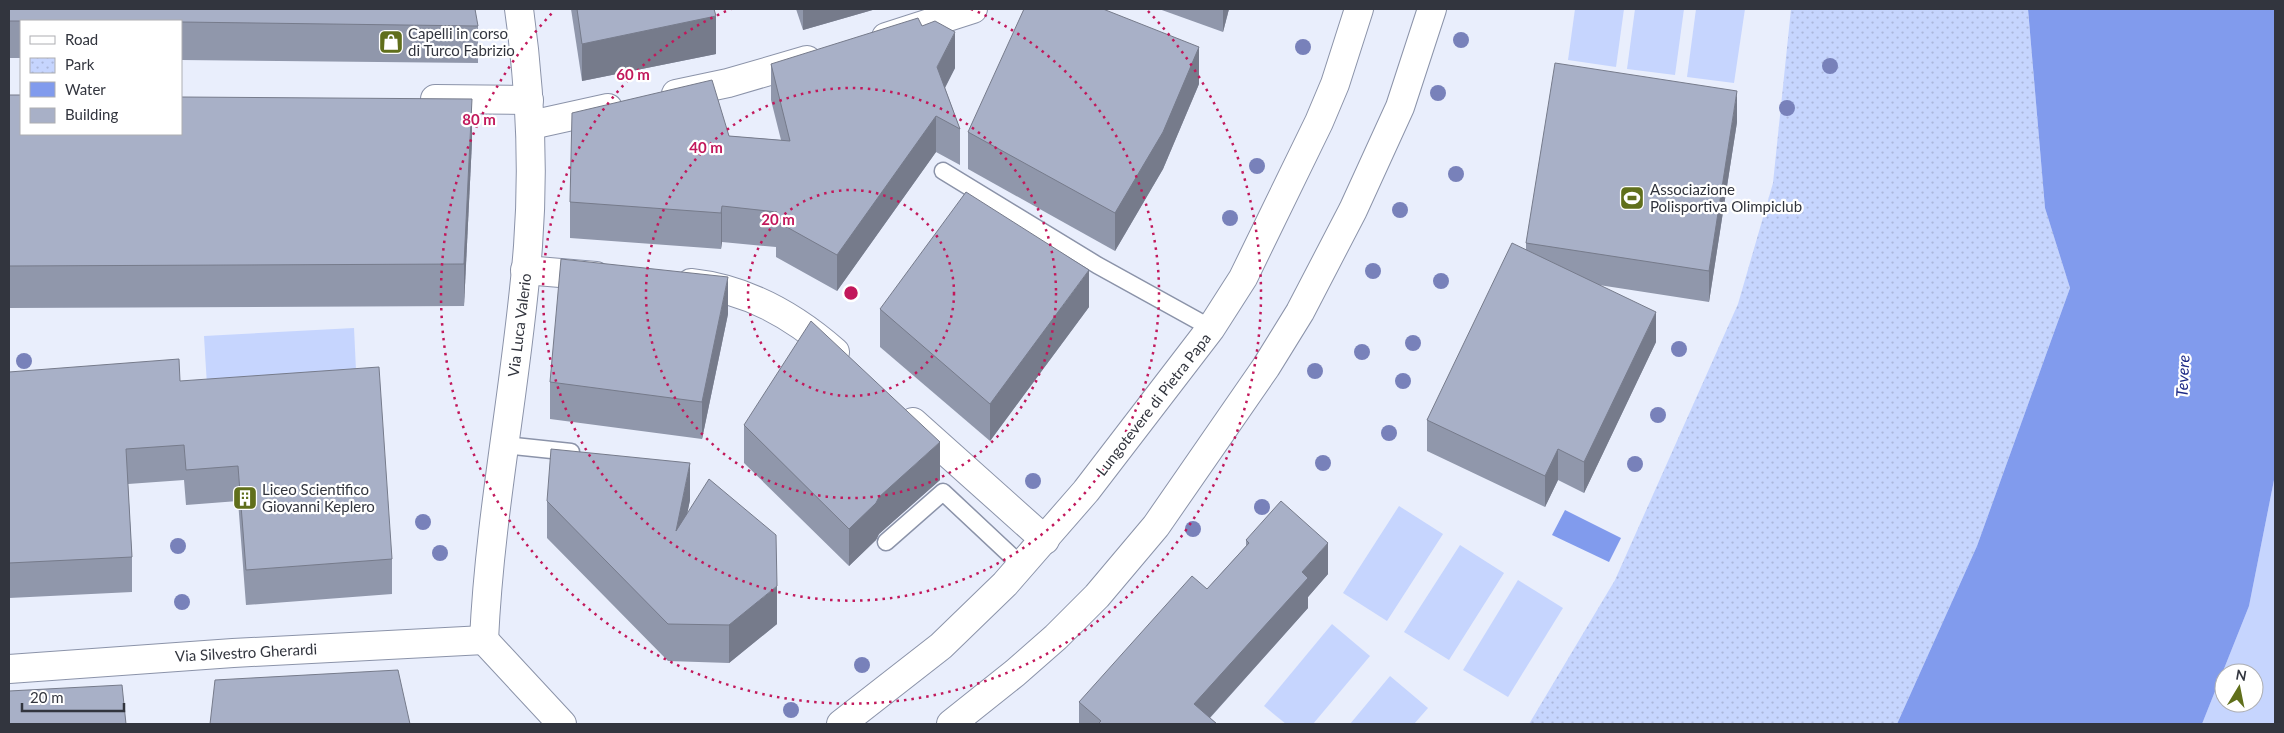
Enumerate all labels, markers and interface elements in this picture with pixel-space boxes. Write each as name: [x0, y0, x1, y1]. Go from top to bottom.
legend: [20, 20, 182, 135]
place label: Capelli in corso di Turco Fabrizio: [408, 24, 515, 59]
shop icon: Capelli in corso di Turco Fabrizio: [378, 29, 404, 55]
text: Road: [65, 30, 98, 48]
text: Park: [65, 55, 95, 73]
text: 60 m: [616, 65, 650, 83]
text: Water: [65, 80, 106, 98]
text: Building: [65, 105, 118, 123]
text: 80 m: [462, 110, 496, 128]
text: 40 m: [689, 138, 723, 156]
place label: Associazione Polisportiva Olimpiclub: [1650, 180, 1802, 215]
sports icon: Associazione Polisportiva Olimpiclub: [1619, 185, 1645, 211]
text: 20 m: [761, 210, 795, 228]
street label: Via Luca Valerio: [504, 272, 534, 378]
centre of rings: [842, 284, 860, 302]
street label: Lungotevere di Pietra Papa: [1092, 329, 1214, 479]
water label: Tevere: [2171, 354, 2193, 398]
place label: Liceo Scientifico Giovanni Keplero: [262, 480, 375, 515]
building icon: Liceo Scientifico Giovanni Keplero: [232, 485, 258, 511]
street label: Via Silvestro Gherardi: [175, 639, 317, 665]
north arrow: [2214, 663, 2264, 713]
text: N: [2235, 665, 2248, 684]
scale bar: [22, 680, 125, 712]
text: 20 m: [30, 688, 64, 706]

